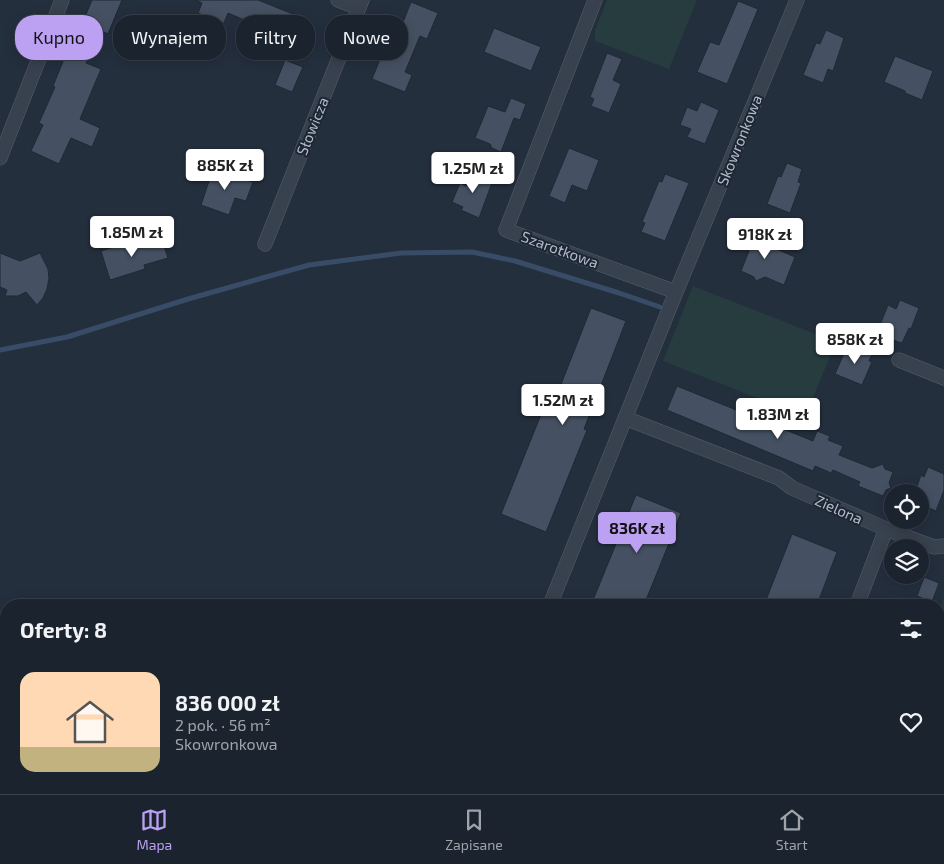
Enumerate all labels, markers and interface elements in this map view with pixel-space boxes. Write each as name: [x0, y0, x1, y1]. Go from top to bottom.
chip: Kupno: [15, 15, 103, 60]
chip: Wynajem: [113, 15, 226, 60]
chip: Filtry: [236, 15, 315, 60]
chip: Nowe: [325, 15, 408, 60]
street label: Skowronkowa: [713, 92, 765, 188]
street label: Słowicza: [292, 94, 332, 158]
pin: 885K zł: [179, 148, 271, 191]
pin: 1.25M zł: [421, 152, 525, 194]
text: 885K zł: [197, 155, 253, 174]
text: 1.25M zł: [442, 158, 504, 177]
pin: 1.85M zł: [80, 216, 184, 258]
pin: 918K zł: [719, 218, 811, 260]
text: 1.85M zł: [101, 222, 163, 241]
text: 918K zł: [738, 224, 792, 243]
street label: Szarotkowa: [519, 227, 601, 271]
pin: 858K zł: [809, 322, 901, 365]
text: 858K zł: [827, 329, 883, 348]
pin: 1.52M zł: [511, 384, 615, 426]
text: 1.52M zł: [532, 390, 594, 409]
pin: 1.83M zł: [726, 398, 830, 440]
text: 1.83M zł: [747, 404, 809, 423]
map controls: [884, 484, 929, 584]
button: locate: [884, 484, 929, 529]
street label: Zielona: [812, 491, 866, 527]
pin: 836K zł: [591, 512, 683, 554]
text: 836K zł: [609, 518, 665, 537]
button: layers: [884, 539, 929, 584]
icon: filters: [897, 615, 925, 643]
text: Oferty: 8: [20, 617, 107, 642]
text: 836 000 zł: [175, 690, 280, 715]
icon: home: [60, 692, 120, 752]
icon: heart: [897, 708, 925, 736]
text: 2 pok. · 56 m²: [175, 715, 271, 734]
text: Skowronkowa: [175, 734, 278, 753]
tab: Mapa: [136, 806, 172, 853]
tab: Zapisane: [445, 806, 503, 853]
tab: Start: [776, 806, 808, 853]

